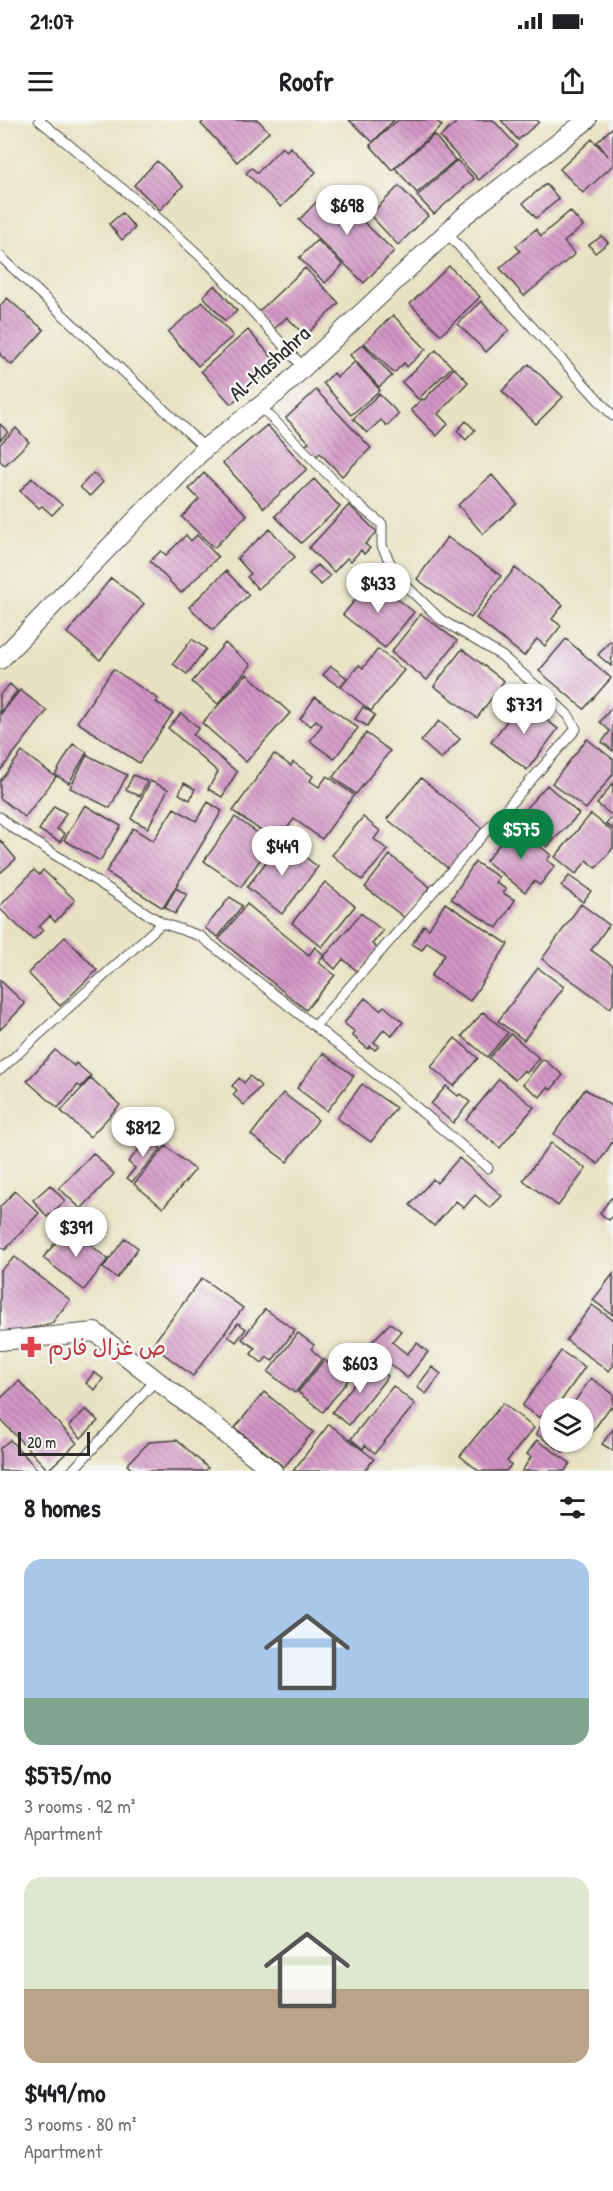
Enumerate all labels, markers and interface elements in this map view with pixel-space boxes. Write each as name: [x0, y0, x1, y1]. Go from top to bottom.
text: 21:07: [30, 6, 74, 36]
text: Roofr: [279, 63, 334, 99]
icon: menu: [24, 65, 57, 98]
icon: share: [556, 65, 589, 98]
pin: $698: [311, 185, 383, 236]
text: $698: [330, 191, 364, 218]
street label: Al-Mashahra: [222, 318, 316, 408]
pin: $433: [342, 563, 414, 614]
text: $433: [360, 569, 396, 596]
pin: $731: [488, 684, 560, 735]
text: $731: [506, 690, 542, 717]
pin: $575: [485, 809, 557, 860]
text: $575: [503, 815, 539, 842]
pin: $449: [246, 826, 318, 877]
text: $449: [266, 832, 298, 859]
pin: $812: [107, 1107, 179, 1158]
text: $812: [125, 1113, 161, 1140]
pin: $391: [40, 1207, 112, 1258]
text: $391: [59, 1213, 93, 1240]
place label: ص غزال فارم: [48, 1332, 166, 1364]
pharmacy icon: ص غزال فارم: [19, 1335, 43, 1359]
pin: $603: [324, 1343, 396, 1394]
text: $603: [342, 1349, 378, 1376]
map controls: [540, 1398, 594, 1452]
button: layers: [540, 1398, 594, 1452]
scale bar: [18, 1429, 90, 1456]
text: 20 m: [27, 1431, 56, 1453]
text: 8 homes: [24, 1490, 101, 1525]
icon: filters: [556, 1491, 589, 1524]
icon: home: [253, 1598, 361, 1706]
text: $575/mo: [24, 1757, 111, 1792]
text: 3 rooms · 92 m²: [24, 1792, 135, 1819]
text: Apartment: [24, 1819, 102, 1846]
icon: home: [253, 1916, 361, 2024]
text: $449/mo: [24, 2075, 105, 2110]
text: 3 rooms · 80 m²: [24, 2110, 136, 2137]
text: Apartment: [24, 2137, 102, 2164]

